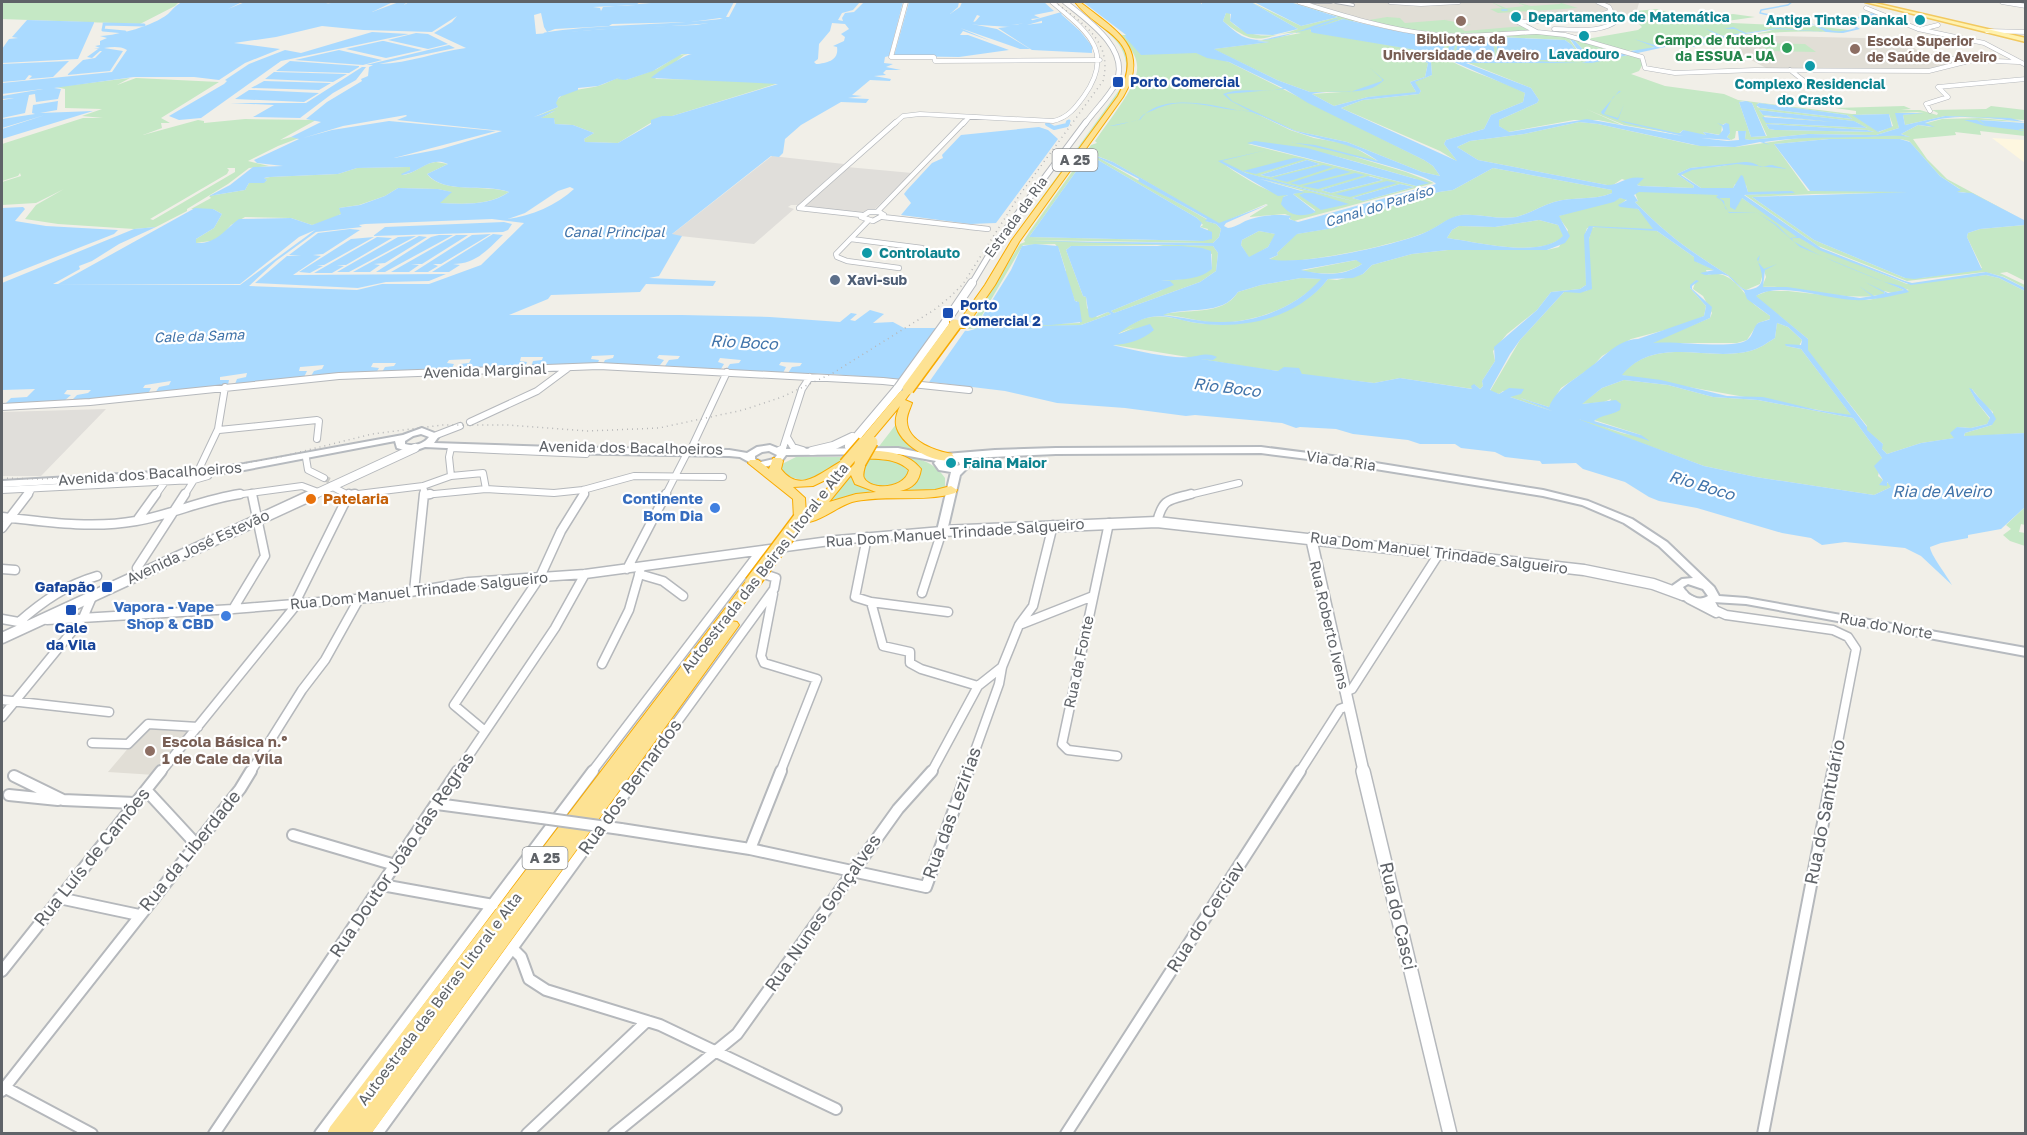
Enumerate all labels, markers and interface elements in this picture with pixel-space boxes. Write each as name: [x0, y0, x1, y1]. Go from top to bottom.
place label: Departamento de Matemática: [1528, 8, 1730, 25]
marker: Departamento de Matemática: [1509, 10, 1523, 24]
place label: Antiga Tintas Dankal: [1766, 11, 1908, 28]
marker: Antiga Tintas Dankal: [1913, 13, 1927, 27]
marker: Biblioteca da Universidade de Aveiro: [1454, 14, 1468, 28]
marker: Lavadouro: [1577, 29, 1591, 43]
place label: Biblioteca da Universidade de Aveiro: [1383, 30, 1539, 63]
place label: Campo de futebol da ESSUA - UA: [1655, 31, 1775, 64]
place label: Escola Superior de Saúde de Aveiro: [1867, 32, 1997, 65]
marker: Campo de futebol da ESSUA - UA: [1780, 41, 1794, 55]
marker: Escola Superior de Saúde de Aveiro: [1848, 42, 1862, 56]
place label: Lavadouro: [1548, 45, 1620, 62]
marker: Complexo Residencial do Crasto: [1803, 59, 1817, 73]
place label: Porto Comercial: [1130, 73, 1240, 90]
marker: Porto Comercial: [1111, 75, 1125, 89]
place label: Complexo Residencial do Crasto: [1734, 75, 1886, 108]
road number: A 25: [1052, 149, 1098, 171]
street label: Estrada da Ria: [981, 173, 1051, 261]
water label: Canal do Paraíso: [1323, 181, 1437, 230]
water label: Canal Principal: [563, 223, 665, 240]
place label: Controlauto: [879, 244, 960, 261]
marker: Controlauto: [860, 246, 874, 260]
place label: Xavi-sub: [847, 271, 908, 288]
marker: Xavi-sub: [828, 273, 842, 287]
place label: Porto Comercial 2: [960, 296, 1041, 329]
marker: Porto Comercial 2: [941, 306, 955, 320]
water label: Cale da Sama: [153, 325, 246, 346]
water label: Rio Boco: [710, 330, 780, 354]
street label: Avenida Marginal: [423, 359, 547, 381]
water label: Rio Boco: [1192, 373, 1263, 401]
street label: Avenida dos Bacalhoeiros: [539, 436, 723, 458]
street label: Via da Ria: [1305, 446, 1377, 474]
place label: Faina Maior: [963, 453, 1047, 471]
marker: Faina Maior: [944, 456, 958, 470]
street label: Avenida dos Bacalhoeiros: [57, 458, 242, 488]
street label: Autoestrada das Beiras Litoral e Alta: [677, 459, 852, 676]
water label: Rio Boco: [1667, 466, 1738, 505]
water label: Ria de Aveiro: [1893, 481, 1993, 501]
place label: Patelaria: [323, 489, 389, 507]
place label: Continente Bom Dia: [622, 489, 703, 524]
marker: Patelaria: [304, 492, 318, 506]
marker: Continente Bom Dia: [708, 501, 722, 515]
street label: Avenida José Estevão: [123, 505, 272, 587]
street label: Rua Dom Manuel Trindade Salgueiro: [825, 514, 1085, 550]
street label: Rua Dom Manuel Trindade Salgueiro: [1309, 527, 1569, 577]
street label: Rua Roberto Ivens: [1306, 559, 1354, 691]
street label: Rua Dom Manuel Trindade Salgueiro: [289, 567, 549, 613]
place label: Gafapão: [34, 577, 95, 595]
marker: Gafapão: [100, 580, 114, 594]
place label: Vapora - Vape Shop & CBD: [113, 597, 214, 632]
marker: Cale da Vila: [64, 603, 78, 617]
street label: Rua do Norte: [1838, 608, 1935, 642]
marker: Vapora - Vape Shop & CBD: [219, 609, 233, 623]
street label: Rua da Fonte: [1059, 614, 1097, 710]
place label: Cale da Vila: [46, 618, 96, 653]
street label: Rua dos Bernardos: [573, 714, 686, 859]
place label: Escola Básica n.º 1 de Cale da Vila: [162, 732, 288, 767]
street label: Rua do Santuário: [1799, 737, 1849, 886]
marker: Escola Básica n.º 1 de Cale da Vila: [143, 744, 157, 758]
street label: Rua das Lezirias: [917, 744, 985, 882]
street label: Rua Doutor João das Regras: [324, 748, 478, 961]
street label: Rua Luís de Camões: [28, 783, 154, 930]
street label: Rua da Liberdade: [134, 785, 245, 915]
street label: Rua Nunes Gonçalves: [759, 829, 885, 995]
road number: A 25: [522, 847, 568, 869]
street label: Rua do Cerciav: [1161, 857, 1249, 976]
street label: Rua do Casci: [1376, 860, 1422, 972]
street label: Autoestrada das Beiras Litoral e Alta: [353, 889, 525, 1108]

